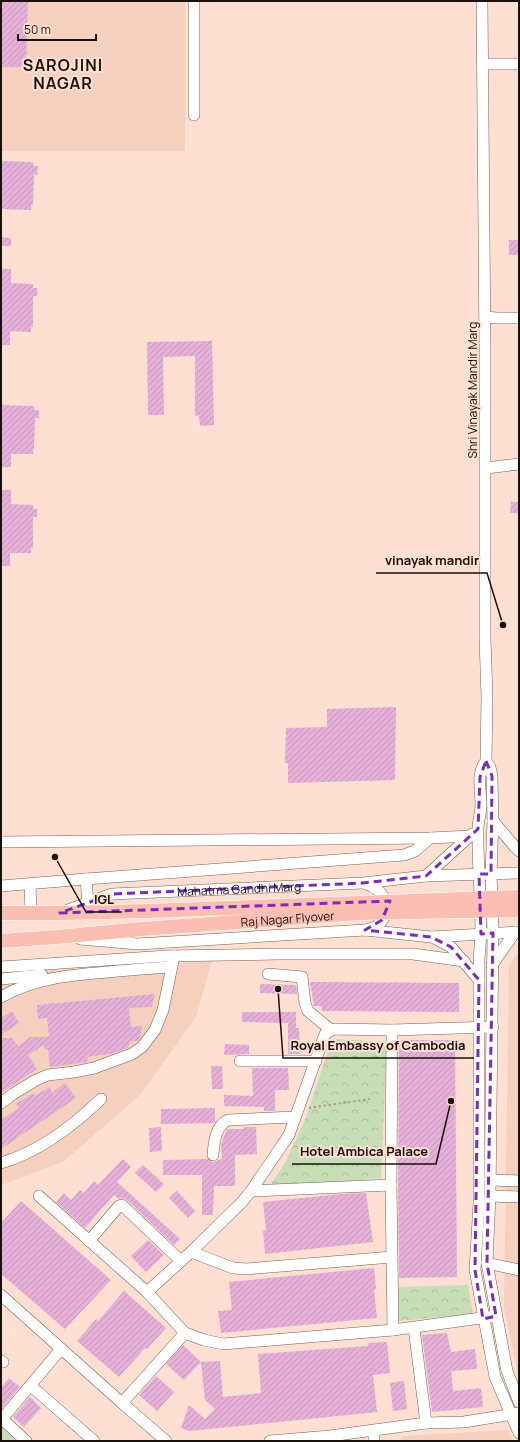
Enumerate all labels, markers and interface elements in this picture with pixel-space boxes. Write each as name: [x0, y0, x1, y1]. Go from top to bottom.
scale bar: [18, 16, 96, 42]
text: 50 m: [24, 21, 51, 38]
district label: SAROJINI NAGAR: [23, 54, 103, 94]
street label: Shri Vinayak Mandir Marg: [464, 322, 481, 458]
callout: vinayak mandir: [376, 548, 487, 573]
text: vinayak mandir: [385, 551, 479, 569]
street label: Mahatma Gandhi Marg: [177, 877, 302, 900]
callout: IGL: [86, 887, 122, 912]
text: IGL: [94, 890, 114, 908]
street label: Raj Nagar Flyover: [240, 906, 336, 930]
callout: Royal Embassy of Cambodia: [283, 1033, 474, 1058]
text: Royal Embassy of Cambodia: [290, 1036, 466, 1054]
callout: Hotel Ambica Palace: [292, 1139, 436, 1164]
text: Hotel Ambica Palace: [300, 1142, 428, 1160]

